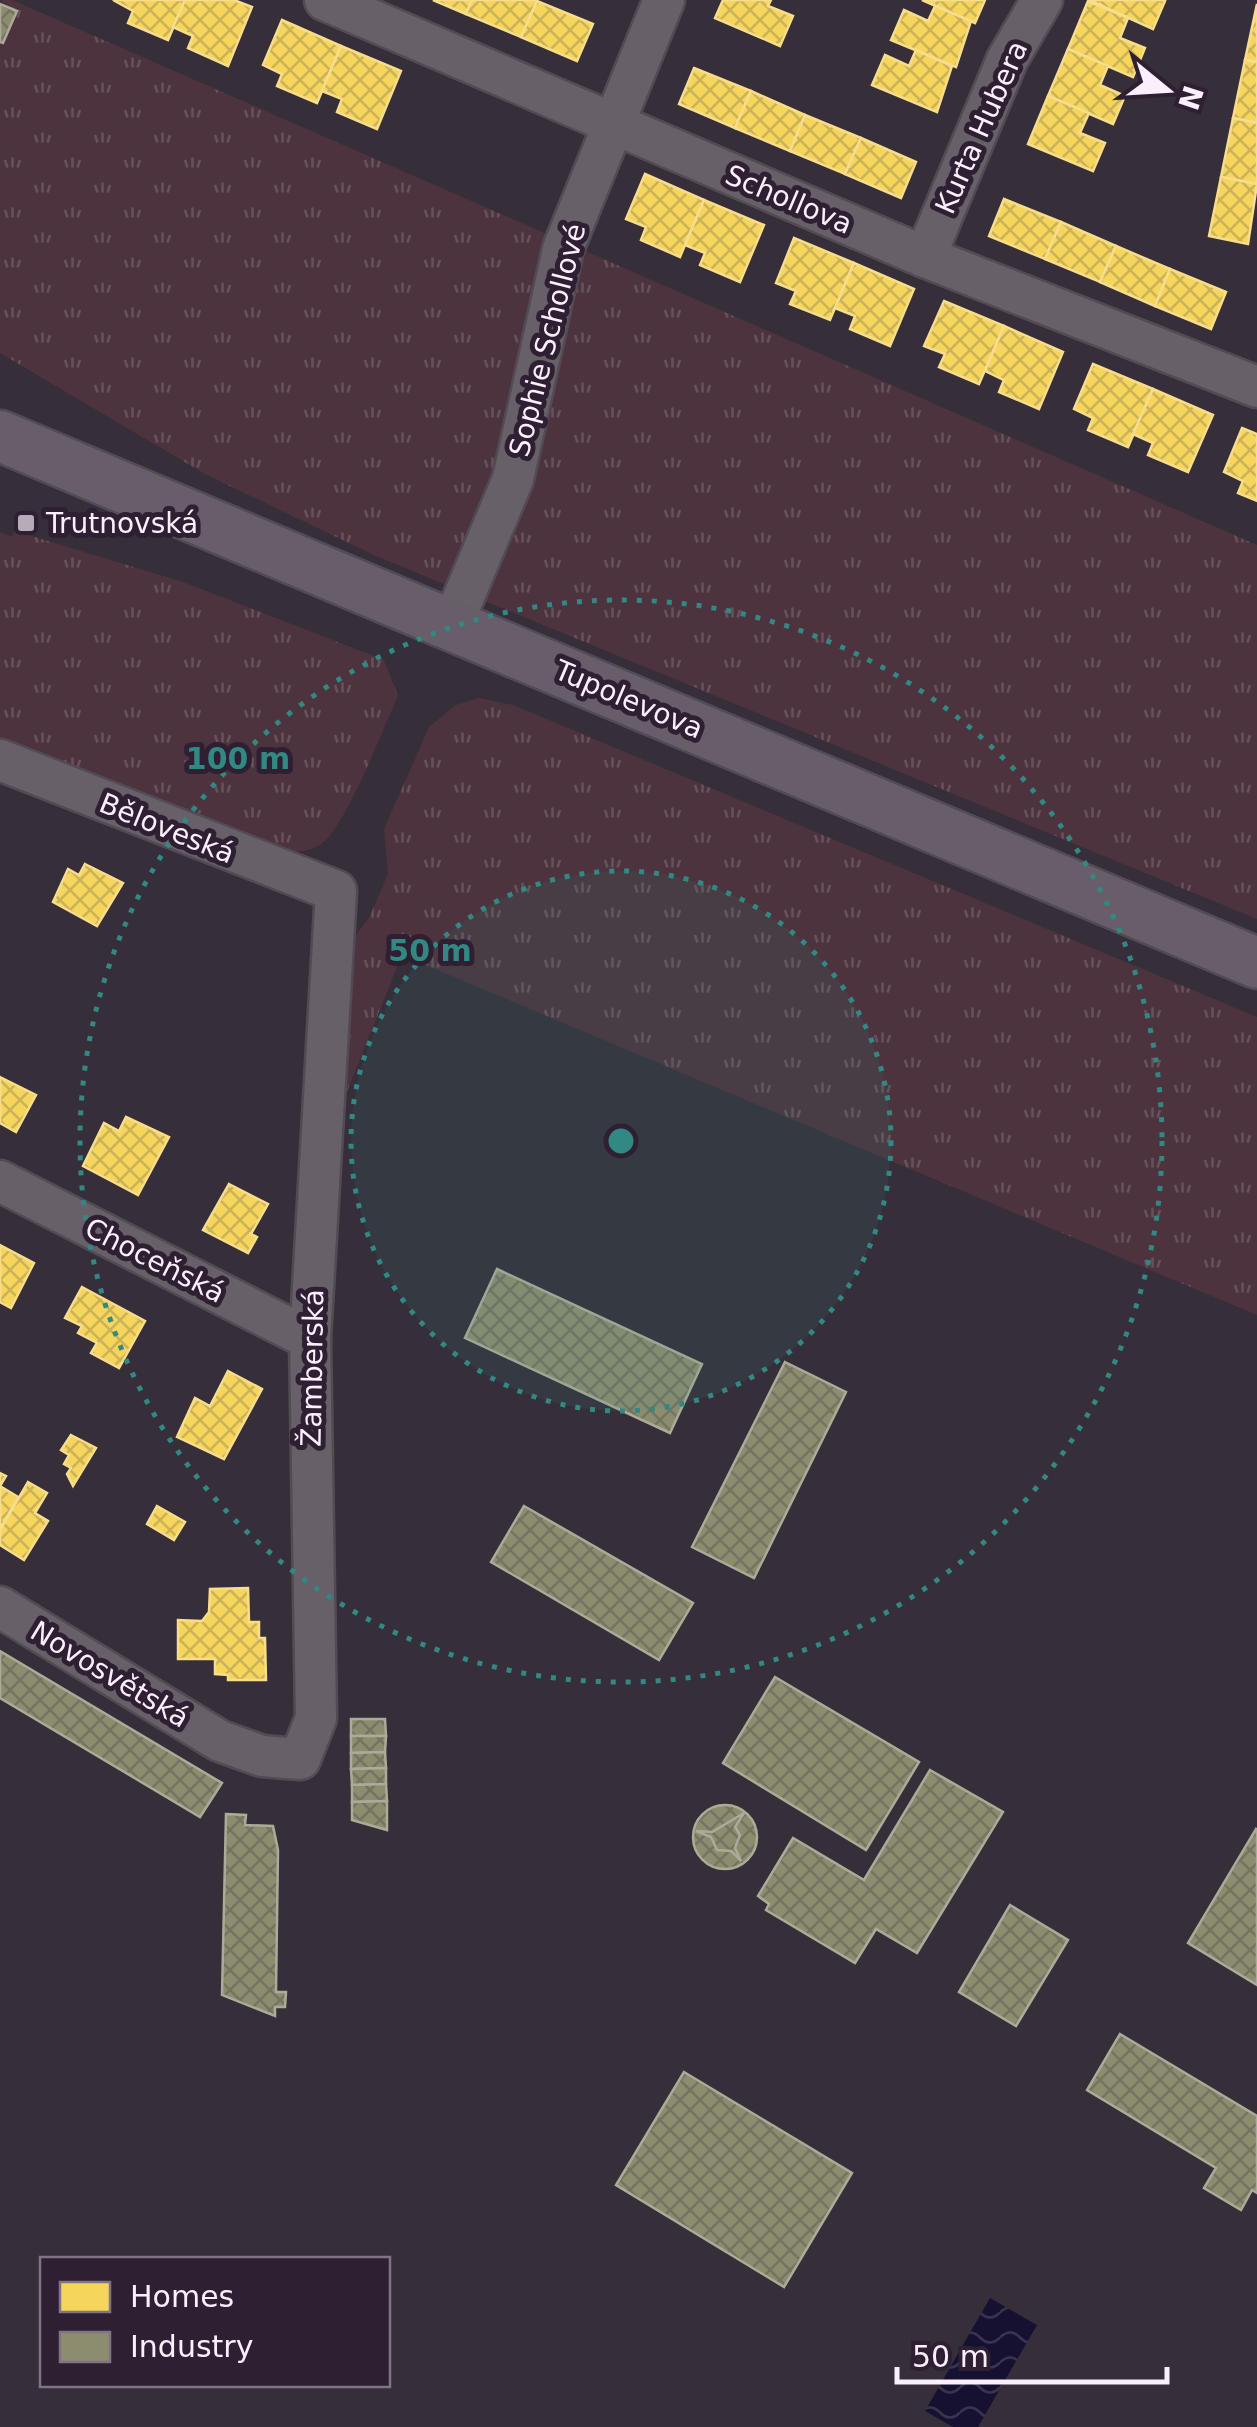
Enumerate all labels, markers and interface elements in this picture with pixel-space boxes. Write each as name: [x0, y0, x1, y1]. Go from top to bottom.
street label: Kurta Hubera: [929, 36, 1034, 219]
north arrow: [1117, 40, 1217, 140]
text: N: [1171, 81, 1210, 114]
street label: Schollova: [720, 158, 857, 241]
street label: Sophie Schollové: [503, 220, 592, 460]
place label: Trutnovská: [45, 507, 198, 540]
marker: Trutnovská: [15, 512, 37, 534]
street label: Tupolevova: [549, 653, 708, 746]
text: 100 m: [186, 741, 290, 776]
street label: Běloveská: [95, 786, 239, 870]
text: 50 m: [388, 933, 472, 968]
centre of rings: [603, 1123, 639, 1159]
street label: Choceňská: [79, 1211, 230, 1310]
street label: Žamberská: [294, 1289, 330, 1447]
street label: Novosvětská: [25, 1614, 195, 1735]
legend: [40, 2257, 390, 2387]
text: Homes: [130, 2279, 234, 2314]
scale bar: [897, 2322, 1167, 2384]
text: Industry: [130, 2329, 253, 2364]
text: 50 m: [912, 2339, 989, 2374]

